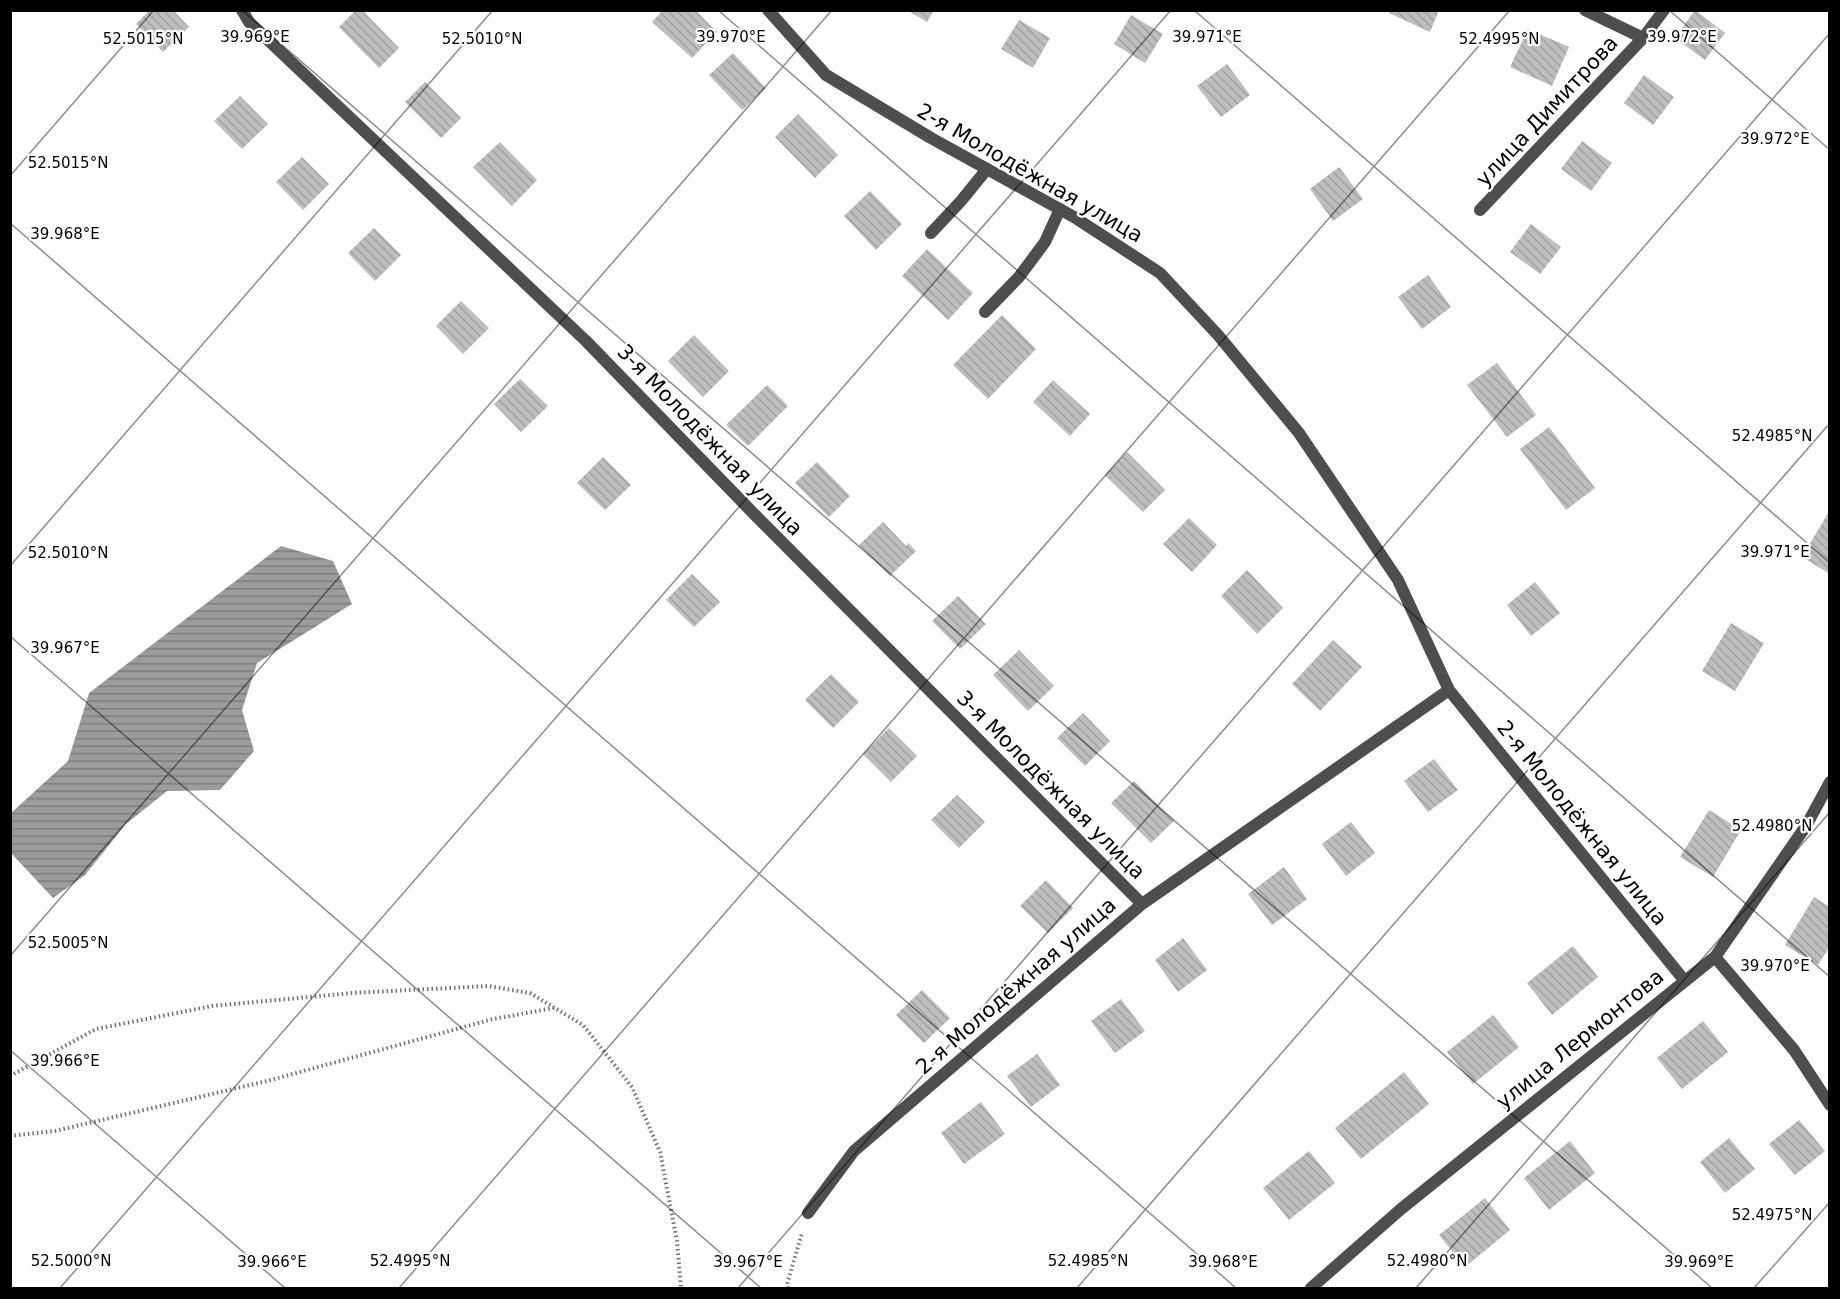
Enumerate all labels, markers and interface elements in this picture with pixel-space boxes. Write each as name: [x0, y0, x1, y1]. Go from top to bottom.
text: 39.969°E: [220, 28, 290, 46]
text: 39.970°E: [696, 28, 766, 46]
text: 39.971°E: [1172, 28, 1242, 46]
text: 39.972°E: [1647, 28, 1717, 46]
text: 52.5015°N: [103, 30, 183, 48]
text: 52.5010°N: [442, 30, 522, 48]
text: 52.4995°N: [1459, 30, 1539, 48]
street label: улица Димитрова: [1471, 31, 1623, 191]
street label: 2-я Молодёжная улица: [913, 99, 1147, 247]
text: 39.972°E: [1740, 130, 1810, 148]
text: 52.5015°N: [28, 154, 108, 172]
text: 39.968°E: [30, 225, 100, 243]
street label: 3-я Молодёжная улица: [612, 339, 808, 541]
text: 52.4985°N: [1732, 427, 1812, 445]
text: 39.971°E: [1740, 543, 1810, 561]
text: 52.5010°N: [28, 544, 108, 562]
text: 39.967°E: [30, 639, 100, 657]
street label: 3-я Молодёжная улица: [952, 686, 1150, 884]
street label: 2-я Молодёжная улица: [1492, 716, 1672, 930]
text: 52.4980°N: [1732, 817, 1812, 835]
street label: 2-я Молодёжная улица: [911, 893, 1121, 1079]
text: 52.5005°N: [28, 934, 108, 952]
text: 39.970°E: [1740, 957, 1810, 975]
street label: улица Лермонтова: [1492, 964, 1668, 1114]
text: 39.966°E: [30, 1052, 100, 1070]
text: 52.4975°N: [1732, 1206, 1812, 1224]
text: 52.5000°N: [31, 1252, 111, 1270]
text: 52.4995°N: [370, 1252, 450, 1270]
text: 52.4985°N: [1048, 1252, 1128, 1270]
text: 52.4980°N: [1387, 1252, 1467, 1270]
text: 39.966°E: [237, 1253, 307, 1271]
text: 39.967°E: [713, 1253, 783, 1271]
text: 39.968°E: [1188, 1253, 1258, 1271]
text: 39.969°E: [1664, 1253, 1734, 1271]

